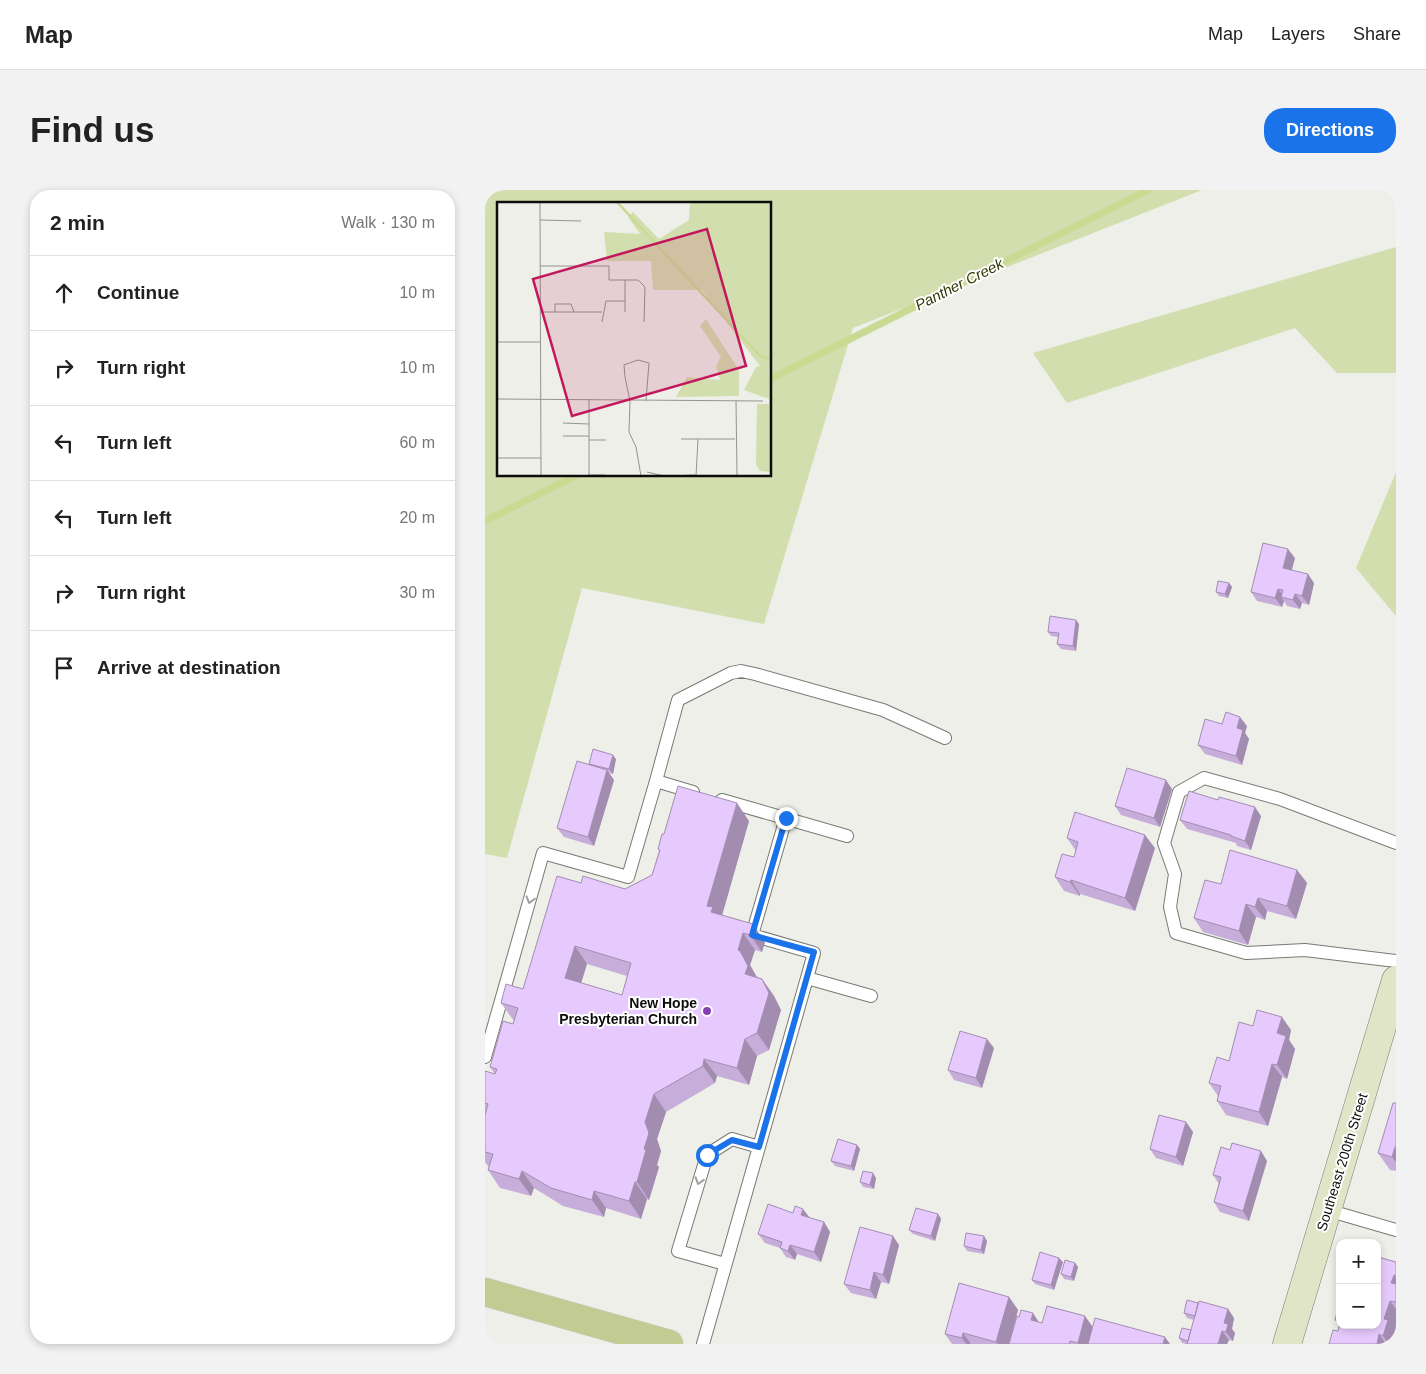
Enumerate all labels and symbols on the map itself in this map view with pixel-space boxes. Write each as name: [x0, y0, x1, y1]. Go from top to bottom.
inset map: [497, 202, 771, 476]
water label: Panther Creek: [912, 254, 1007, 314]
route end: [775, 807, 798, 830]
one-way arrow: [525, 895, 535, 904]
place label: New Hope Presbyterian Church: [559, 995, 697, 1027]
marker: New Hope Presbyterian Church: [701, 1005, 713, 1017]
street label: Southeast 200th Street: [1313, 1091, 1371, 1233]
route start: [696, 1144, 719, 1167]
one-way arrow: [695, 1176, 705, 1184]

